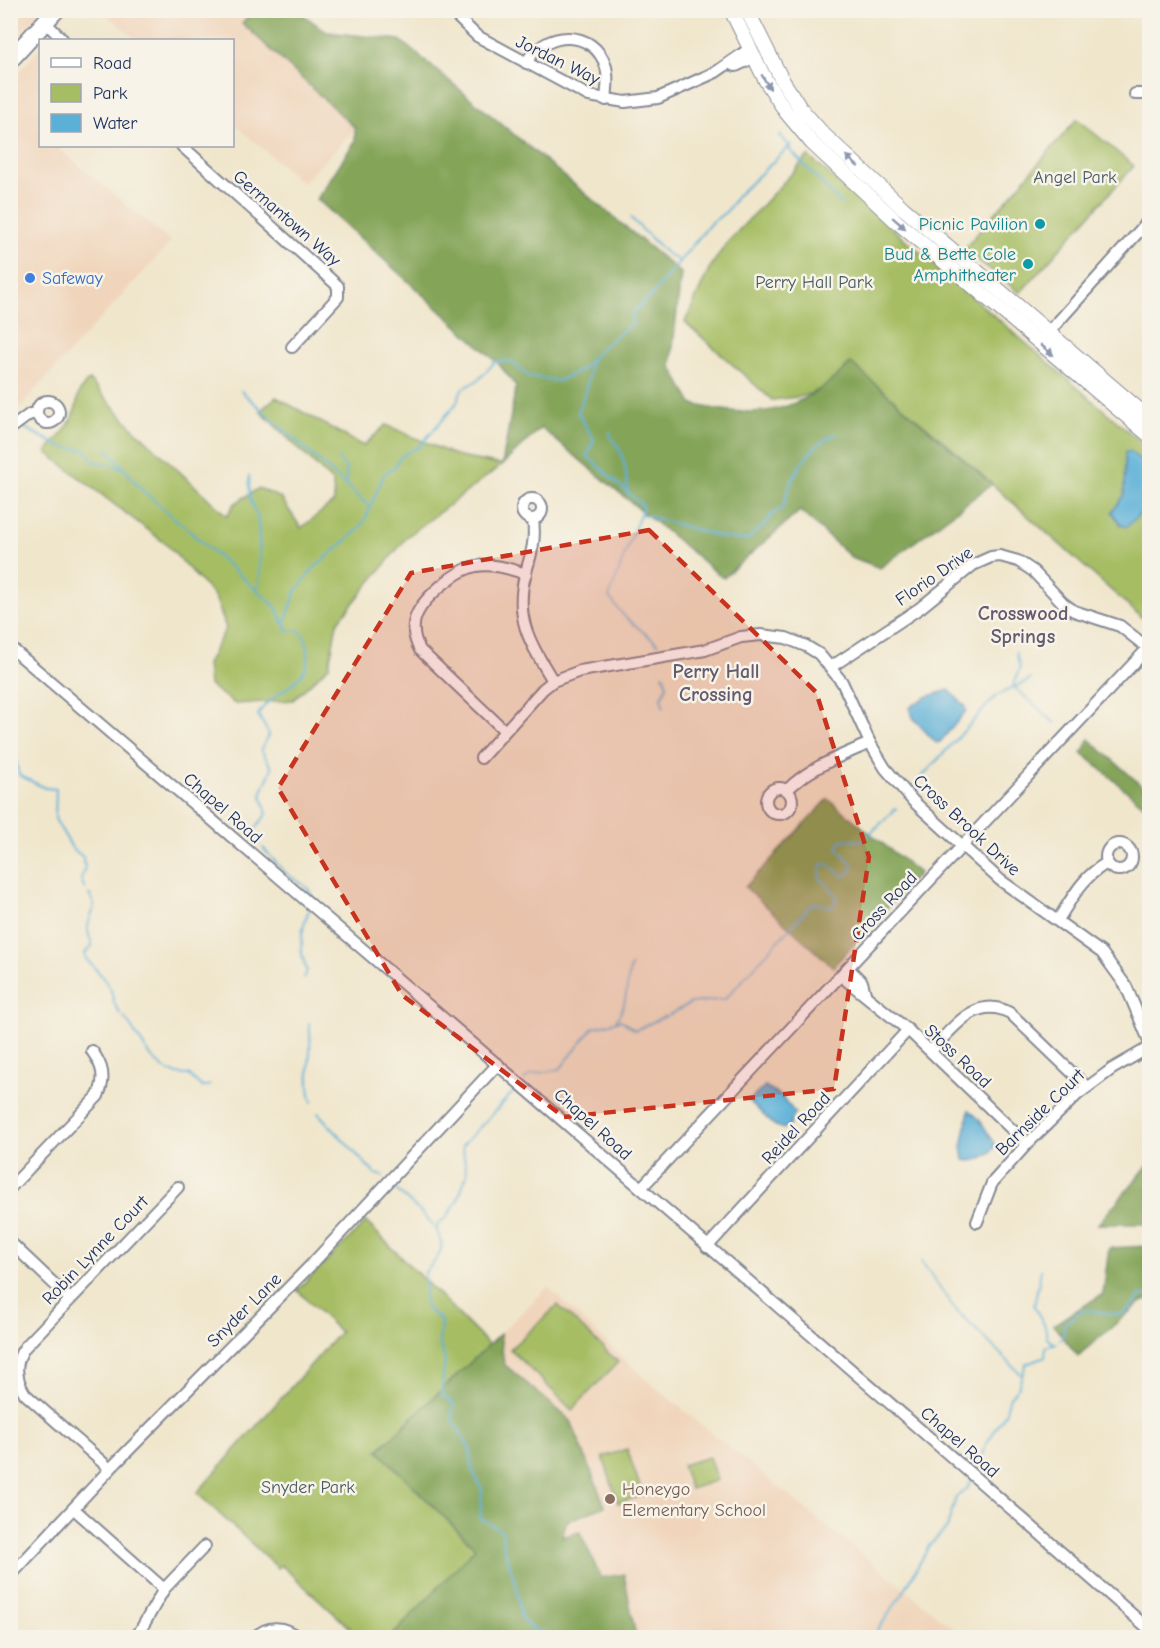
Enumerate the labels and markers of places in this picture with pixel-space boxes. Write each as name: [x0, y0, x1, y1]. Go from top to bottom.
place label: Picnic Pavilion: [919, 214, 1028, 235]
marker: Picnic Pavilion: [1033, 217, 1047, 231]
place label: Bud & Bette Cole Amphitheater: [884, 244, 1017, 286]
marker: Bud & Bette Cole Amphitheater: [1021, 257, 1035, 271]
place label: Safeway: [42, 268, 104, 289]
marker: Safeway: [23, 271, 37, 285]
place label: Honeygo Elementary School: [622, 1479, 766, 1521]
marker: Honeygo Elementary School: [603, 1492, 617, 1506]

